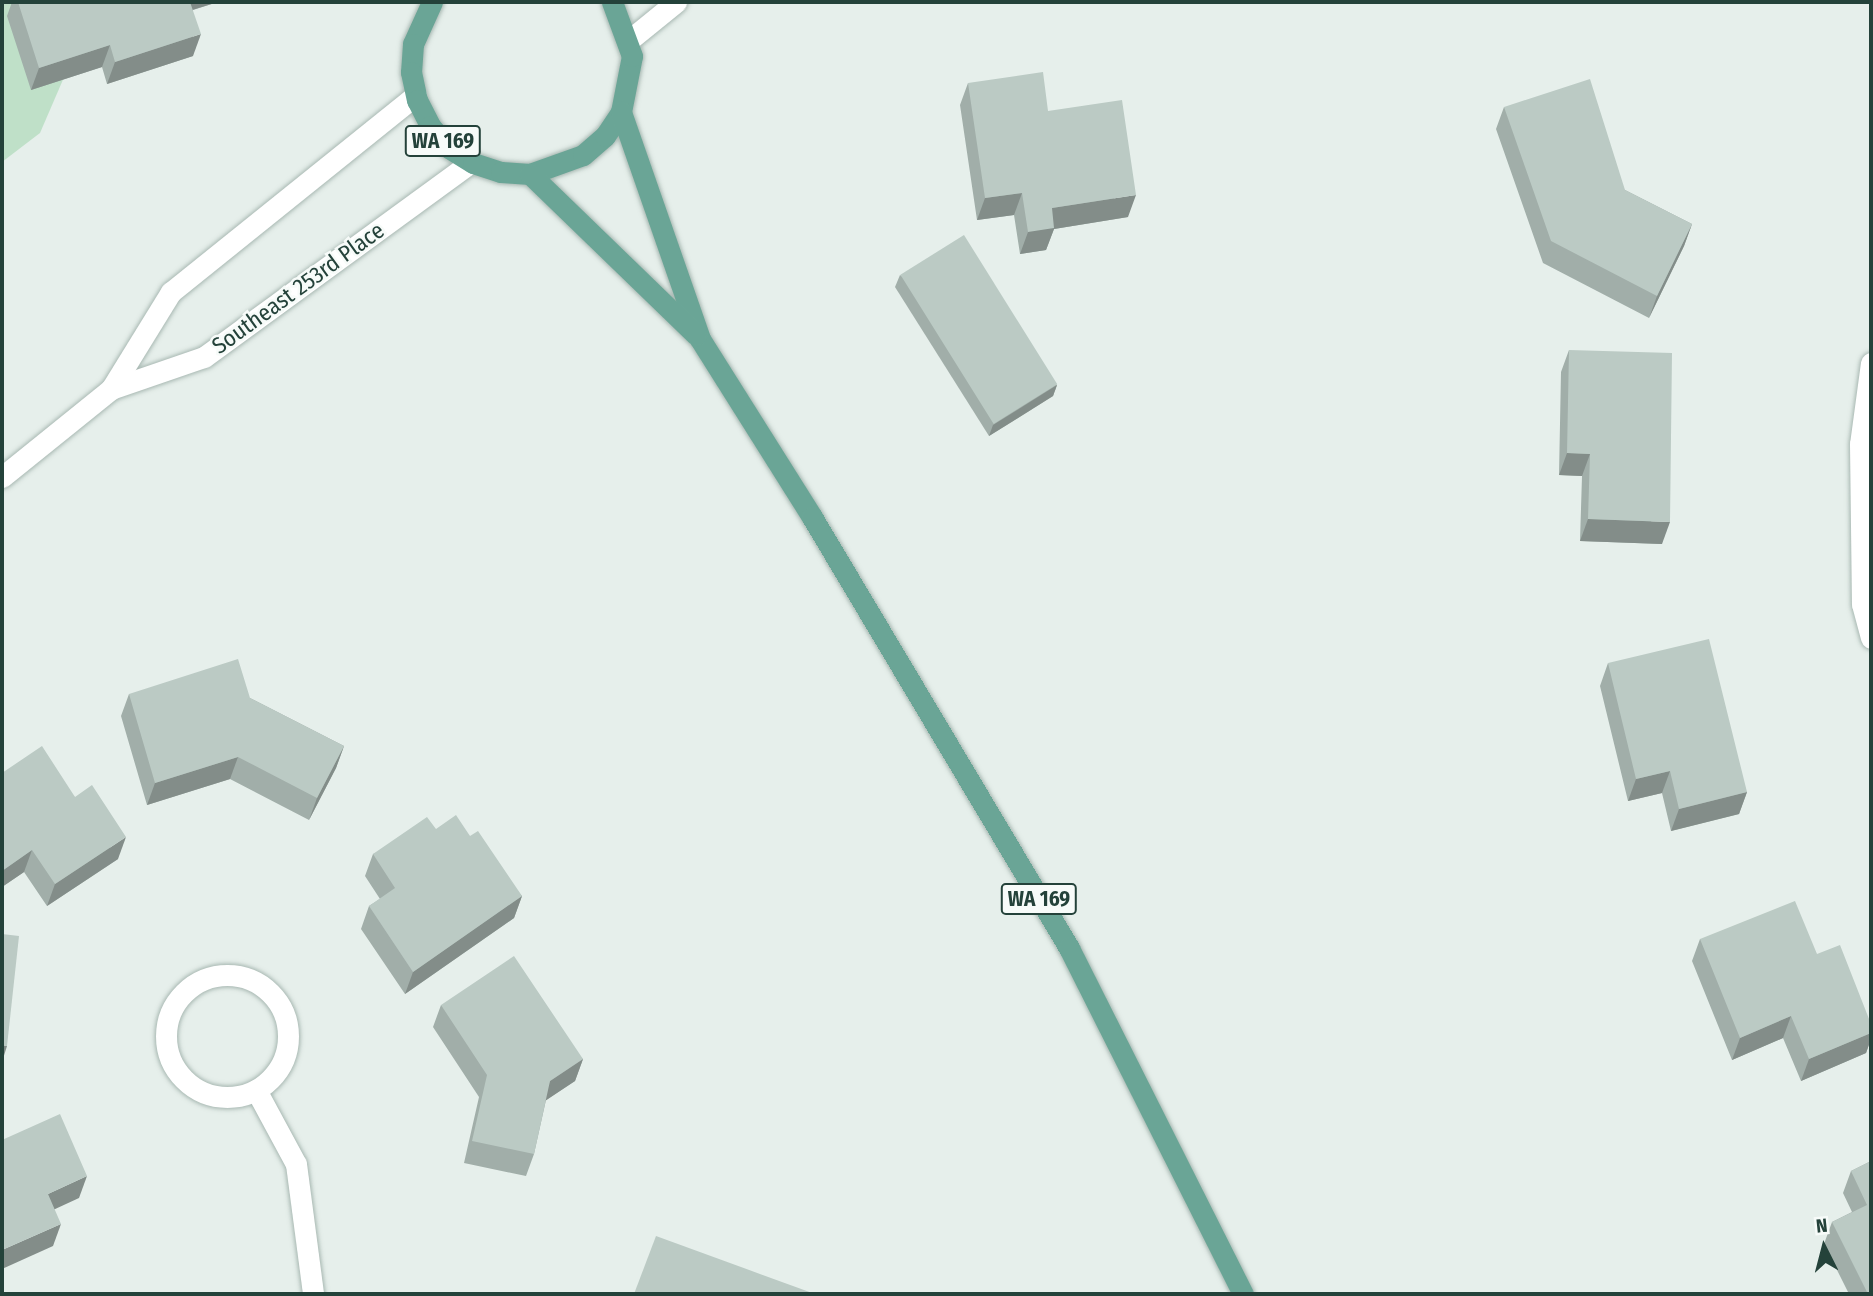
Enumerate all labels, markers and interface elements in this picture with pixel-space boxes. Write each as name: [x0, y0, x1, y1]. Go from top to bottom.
road number: WA 169: [404, 124, 481, 158]
street label: Southeast 253rd Place: [207, 216, 389, 360]
road number: WA 169: [1000, 881, 1078, 916]
north arrow: [1789, 1212, 1859, 1282]
text: N: [1815, 1214, 1829, 1238]

